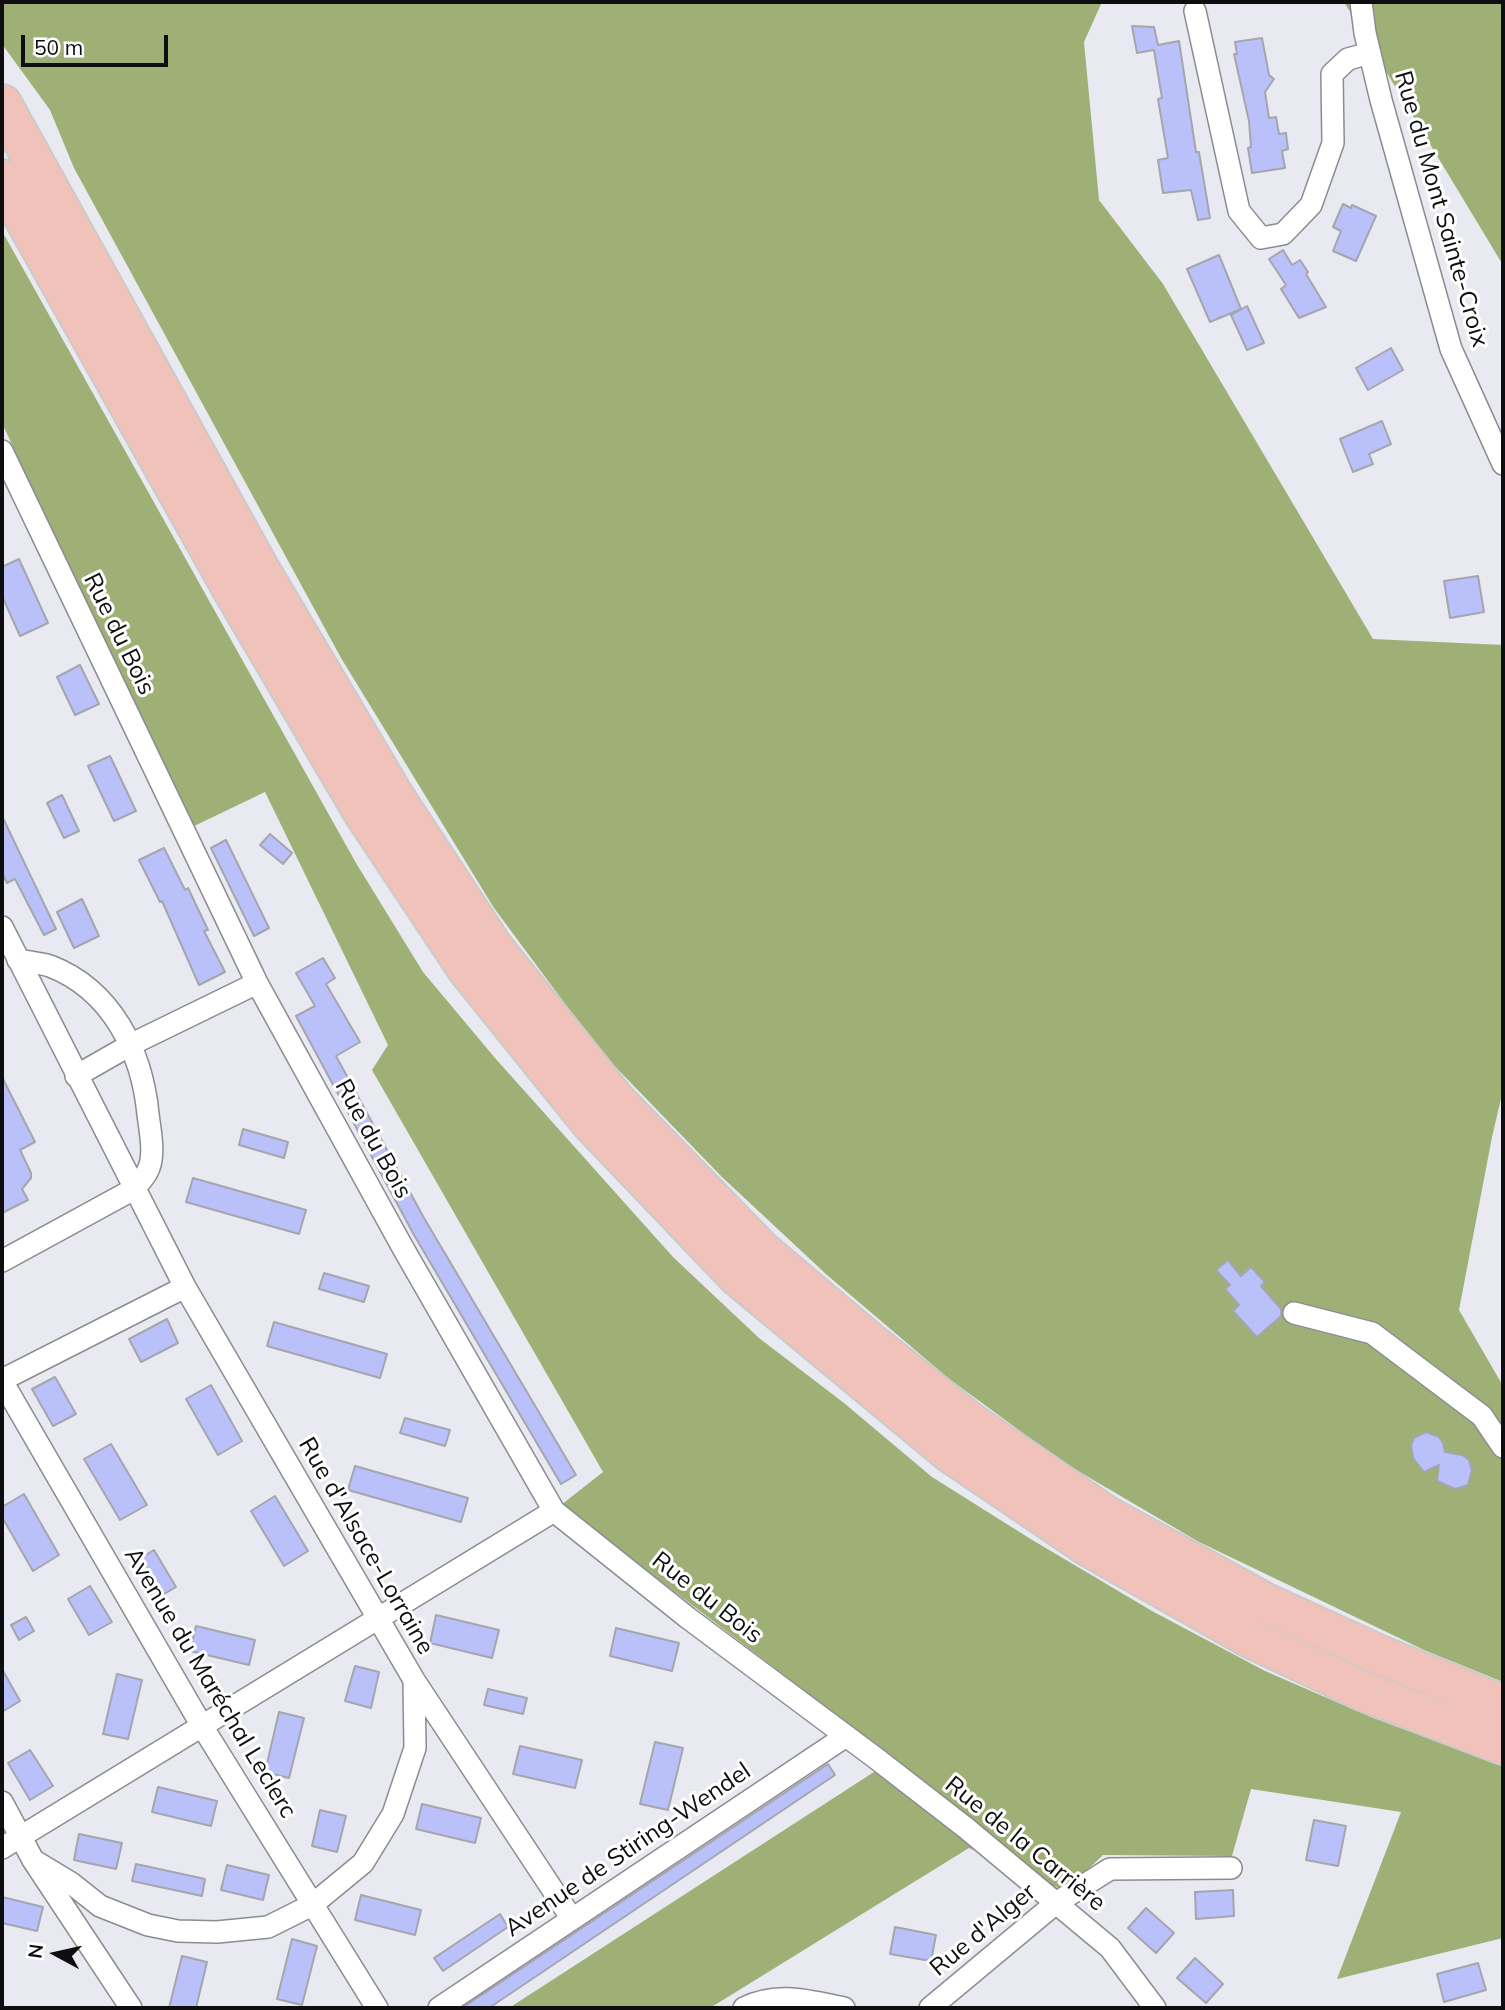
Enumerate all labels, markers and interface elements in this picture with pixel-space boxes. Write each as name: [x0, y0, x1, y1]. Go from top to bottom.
scale bar: [24, 21, 172, 65]
text: 50 m: [34, 34, 83, 60]
street label: Rue du Mont Sainte-Croix: [1388, 68, 1494, 350]
street label: Rue du Bois: [77, 568, 161, 700]
street label: Rue du Bois: [328, 1074, 418, 1204]
street label: Rue d'Alsace-Lorraine: [292, 1432, 440, 1660]
street label: Avenue du Maréchal Leclerc: [118, 1543, 302, 1823]
street label: Rue du Bois: [646, 1546, 768, 1650]
street label: Avenue de Stiring-Wendel: [500, 1757, 756, 1943]
street label: Rue de la Carrière: [939, 1770, 1111, 1918]
street label: Rue d'Alger: [924, 1877, 1042, 1983]
north arrow: [21, 1919, 91, 1989]
text: N: [22, 1942, 48, 1960]

